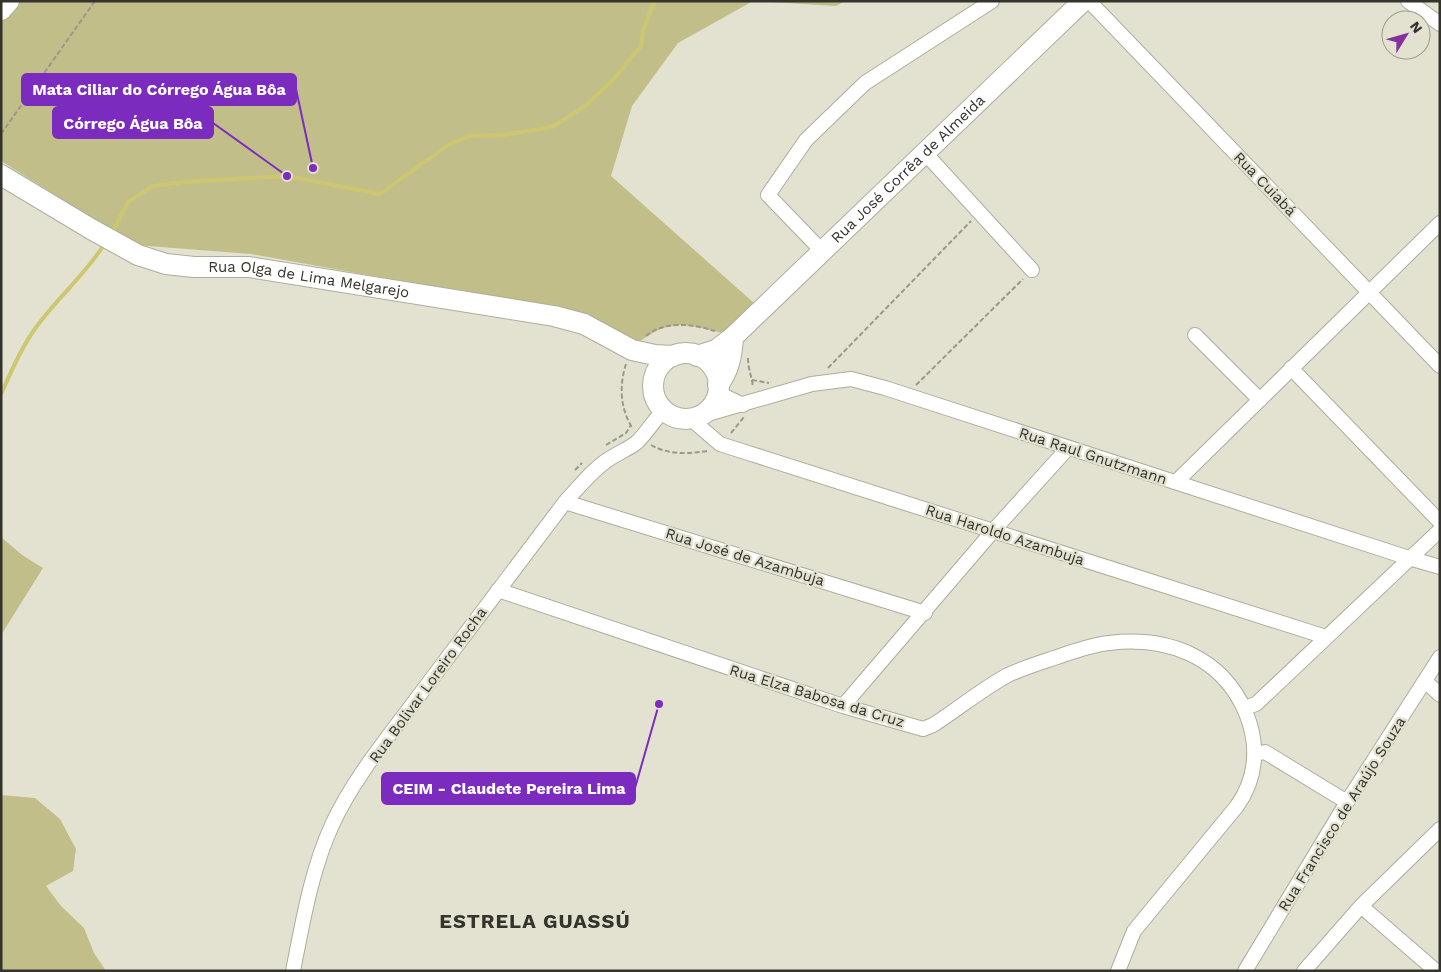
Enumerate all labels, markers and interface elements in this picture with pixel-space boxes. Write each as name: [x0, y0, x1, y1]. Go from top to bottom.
north arrow: [1381, 10, 1431, 60]
text: N: [1407, 18, 1426, 36]
callout: Mata Ciliar do Córrego Água Bôa: [22, 74, 296, 105]
text: Mata Ciliar do Córrego Água Bôa: [32, 80, 287, 99]
street label: Rua José Corrêa de Almeida: [827, 91, 989, 247]
callout: Córrego Água Bôa: [53, 107, 213, 138]
text: Córrego Água Bôa: [63, 114, 203, 133]
street label: Rua Cuiabá: [1230, 148, 1300, 220]
street label: Rua Olga de Lima Melgarejo: [208, 258, 411, 302]
street label: Rua Raul Gnutzmann: [1017, 424, 1169, 488]
street label: Rua Haroldo Azambuja: [923, 501, 1087, 569]
street label: Rua José de Azambuja: [663, 524, 827, 590]
street label: Rua Bolivar Loreiro Rocha: [366, 603, 491, 766]
street label: Rua Elza Babosa da Cruz: [727, 661, 907, 731]
street label: Rua Francisco de Araújo Souza: [1274, 713, 1410, 915]
callout: CEIM - Claudete Pereira Lima: [382, 773, 635, 804]
text: CEIM - Claudete Pereira Lima: [392, 779, 626, 798]
district label: ESTRELA GUASSÚ: [439, 909, 631, 933]

